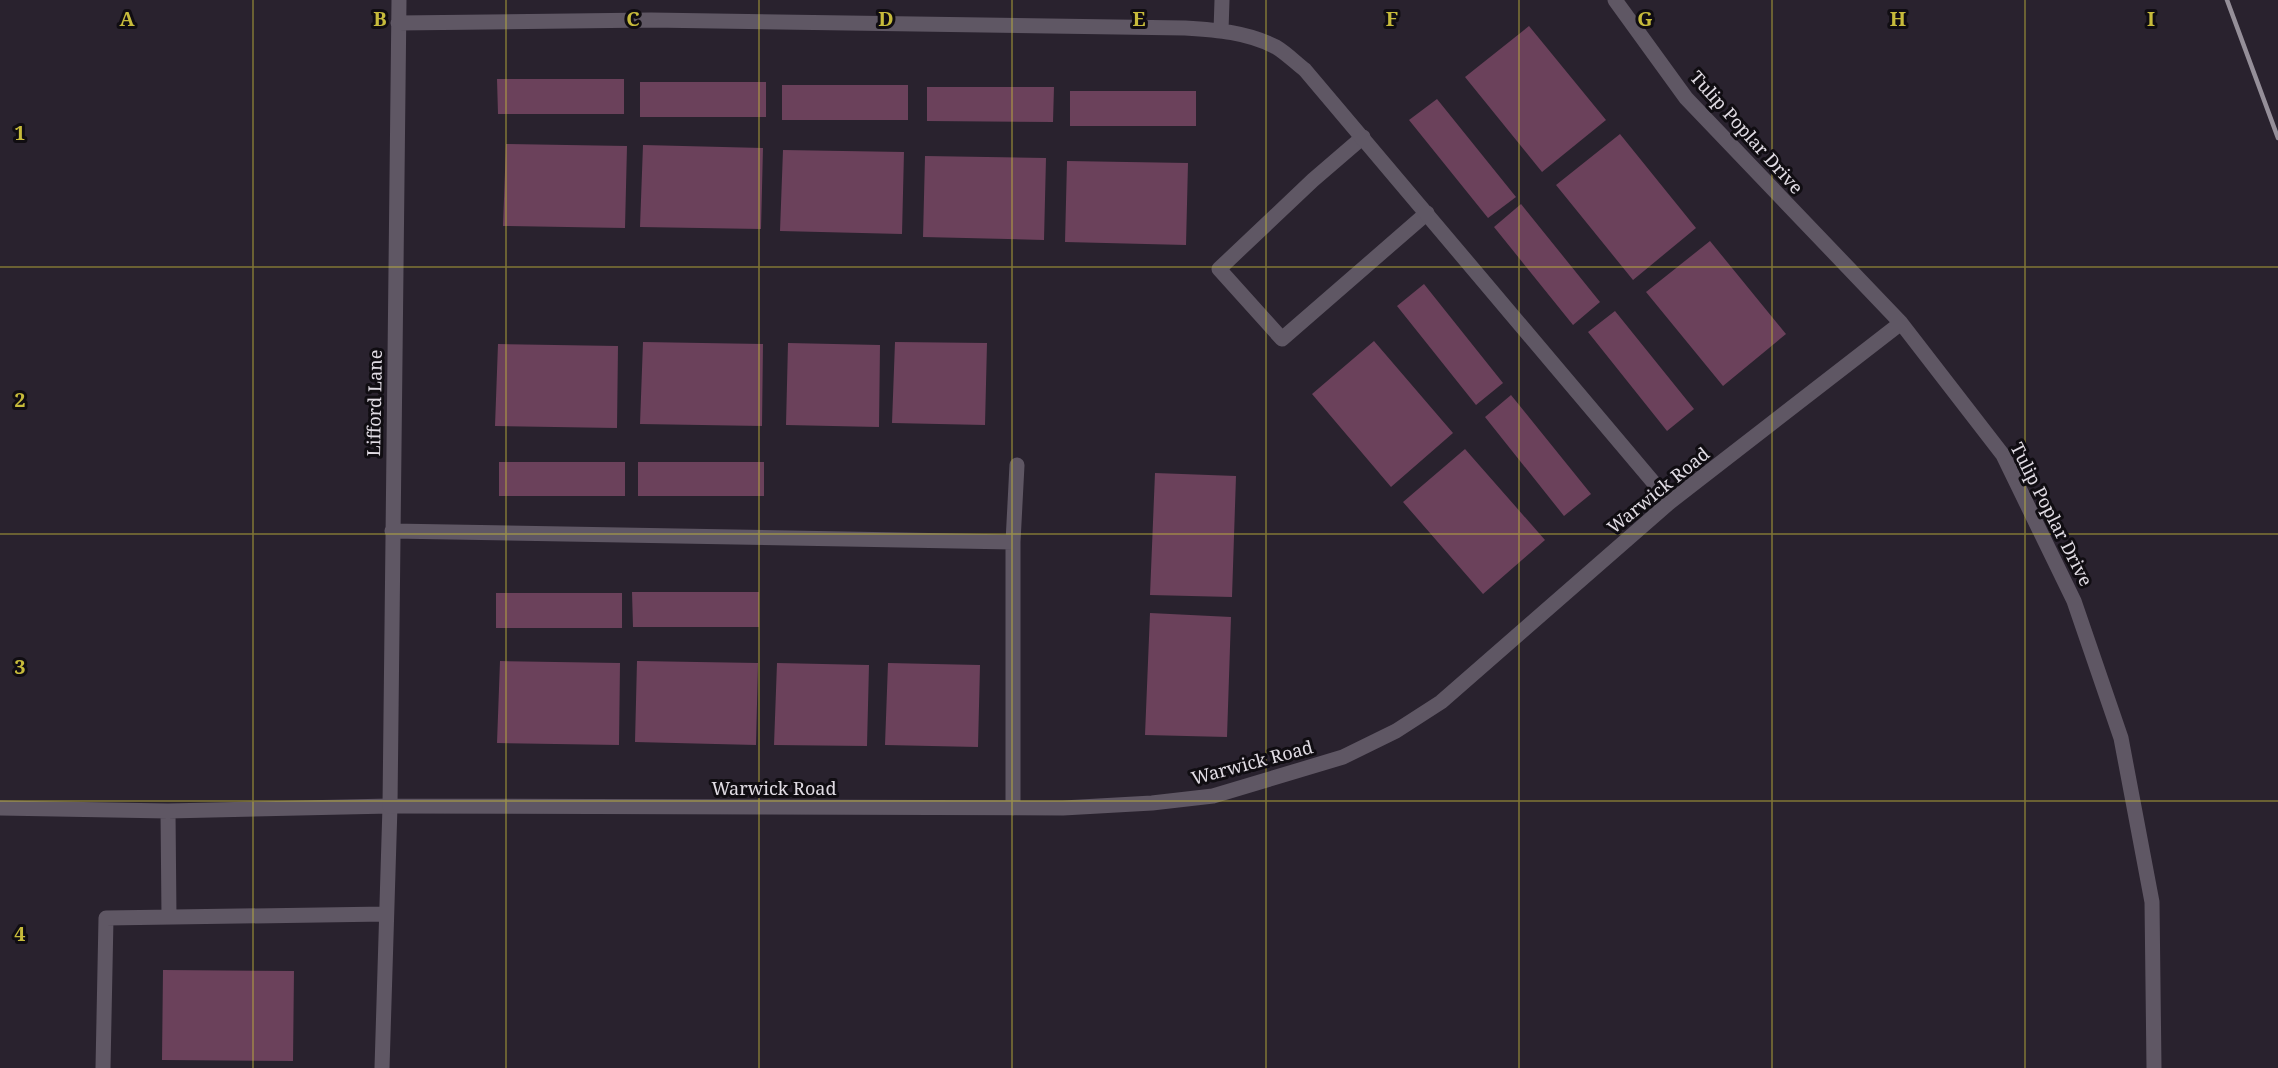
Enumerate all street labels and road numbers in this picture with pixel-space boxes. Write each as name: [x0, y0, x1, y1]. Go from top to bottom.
street label: Tulip Poplar Drive: [1685, 65, 1809, 199]
street label: Lifford Lane: [361, 349, 387, 457]
street label: Tulip Poplar Drive: [2005, 438, 2099, 590]
street label: Warwick Road: [1602, 441, 1714, 539]
street label: Warwick Road: [1189, 734, 1315, 790]
street label: Warwick Road: [712, 776, 836, 800]

